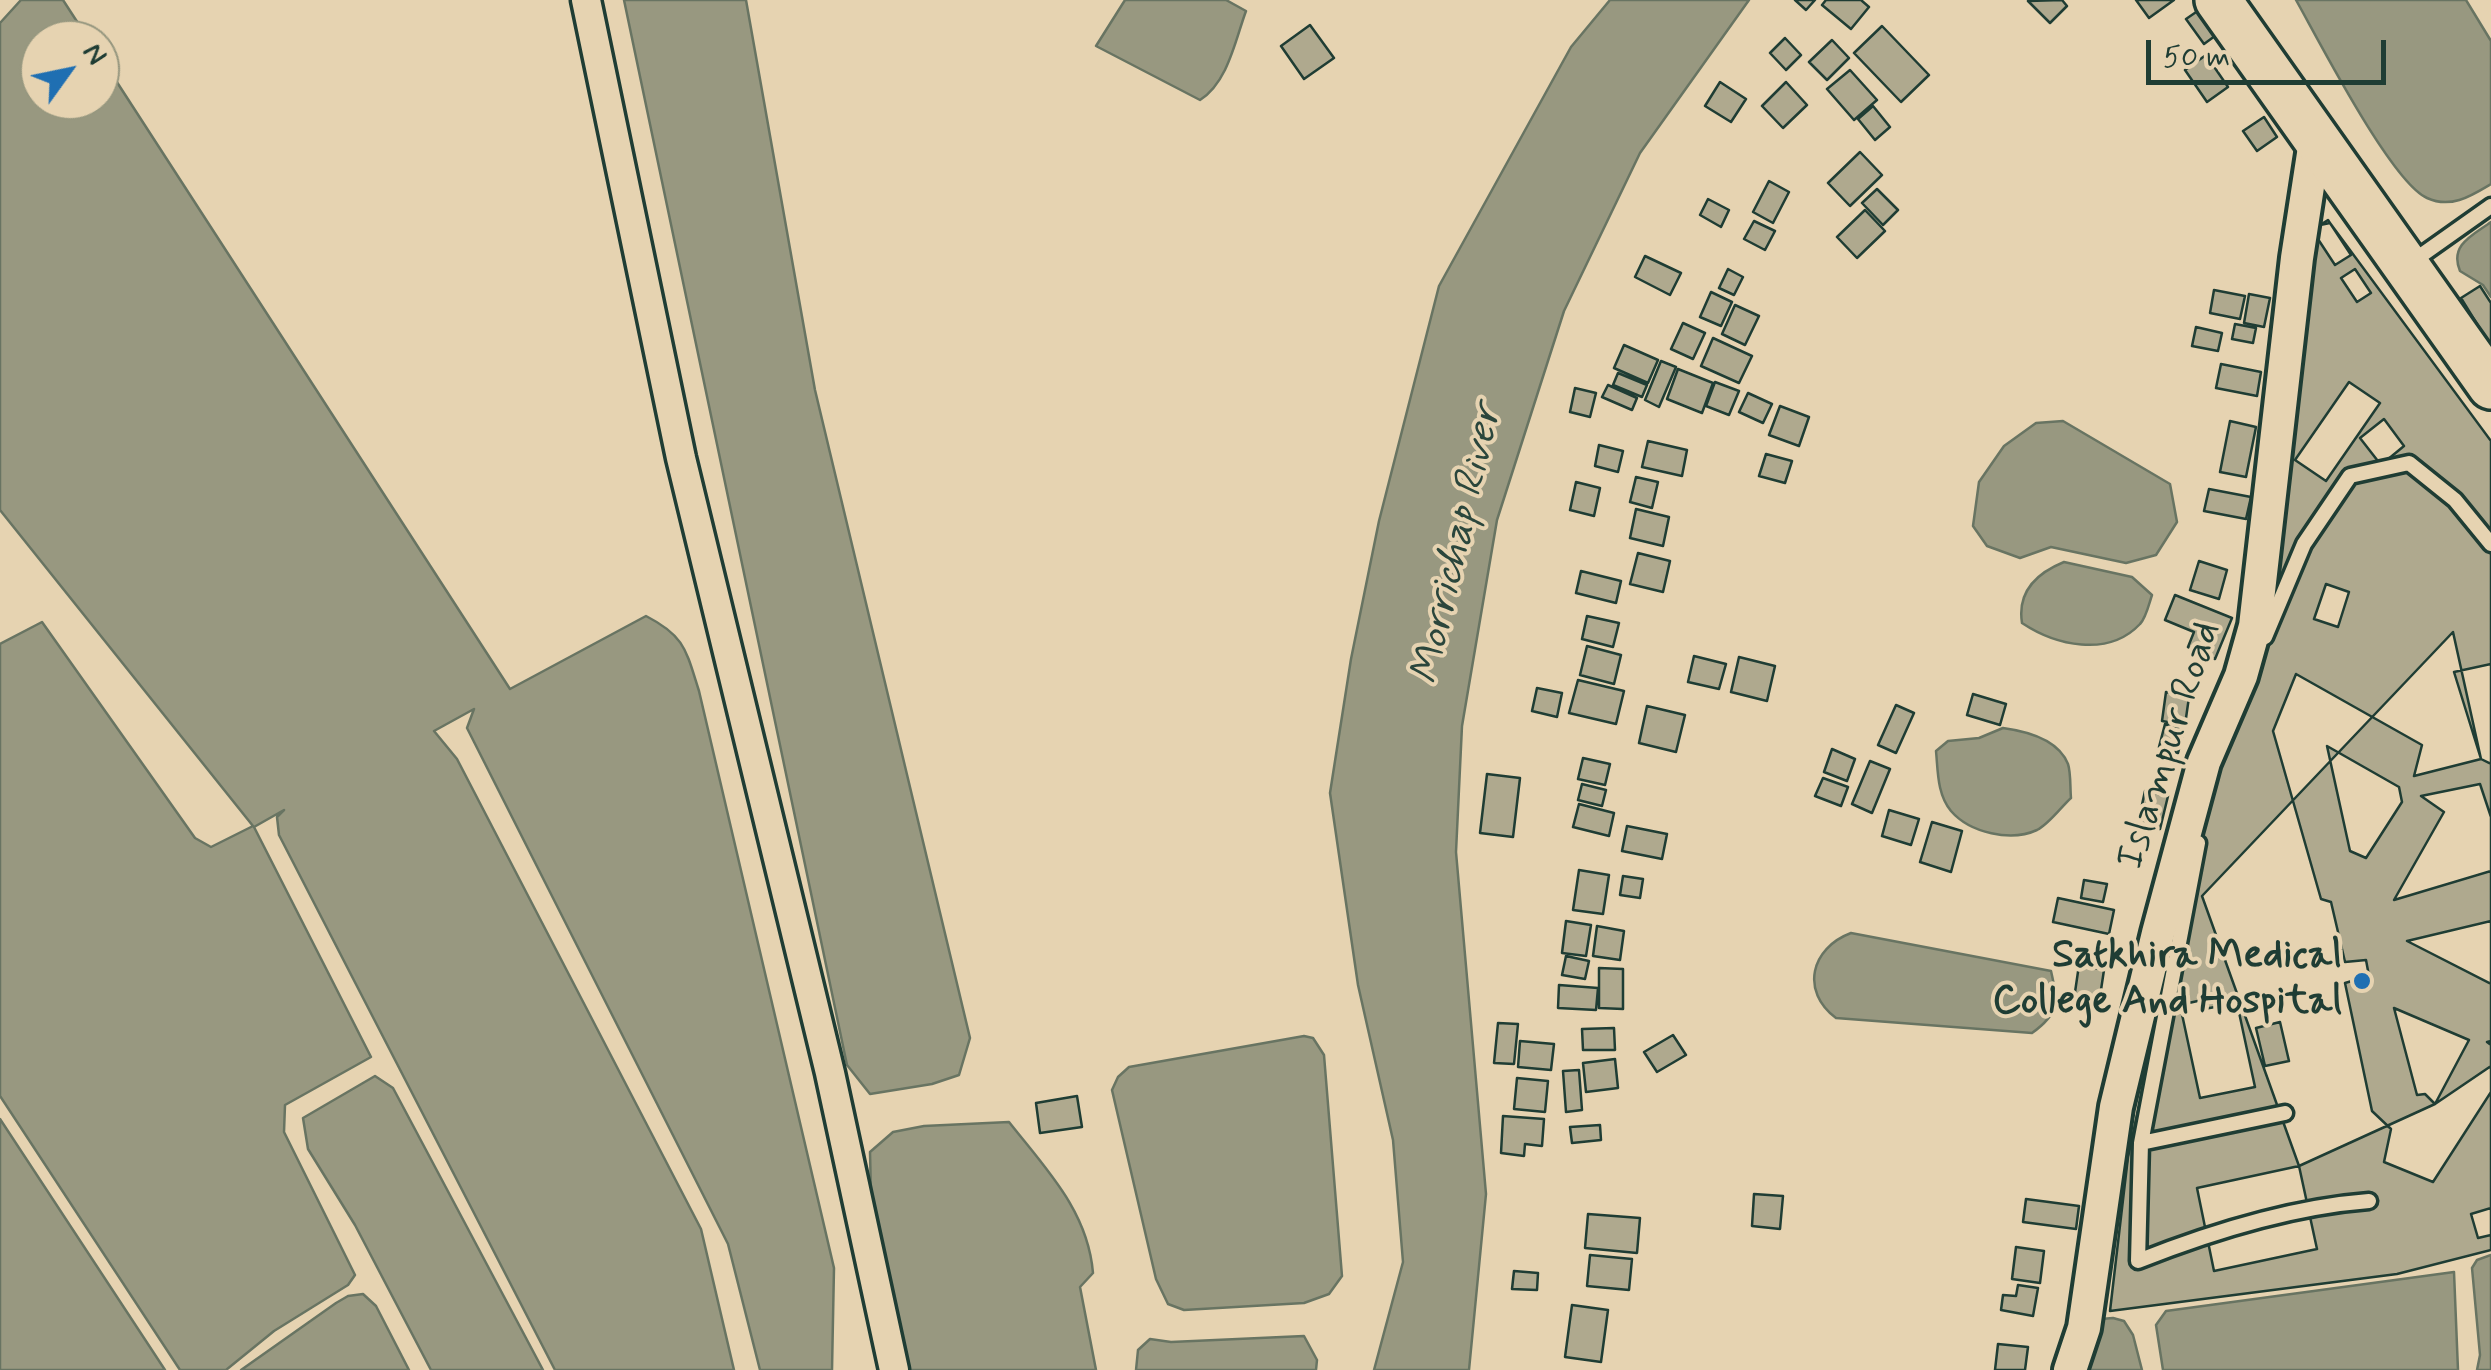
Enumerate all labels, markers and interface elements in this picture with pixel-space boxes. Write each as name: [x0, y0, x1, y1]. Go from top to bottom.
north arrow: [20, 20, 120, 120]
scale bar: [2151, 20, 2391, 82]
text: N: [73, 37, 114, 72]
text: 50 m: [2163, 38, 2230, 77]
water label: Morrichap River: [1402, 400, 1516, 690]
street label: Islampur Road: [2108, 616, 2234, 876]
place label: Satkhira Medical College And Hospital: [1993, 934, 2342, 1028]
marker: Satkhira Medical College And Hospital: [2351, 970, 2373, 992]

